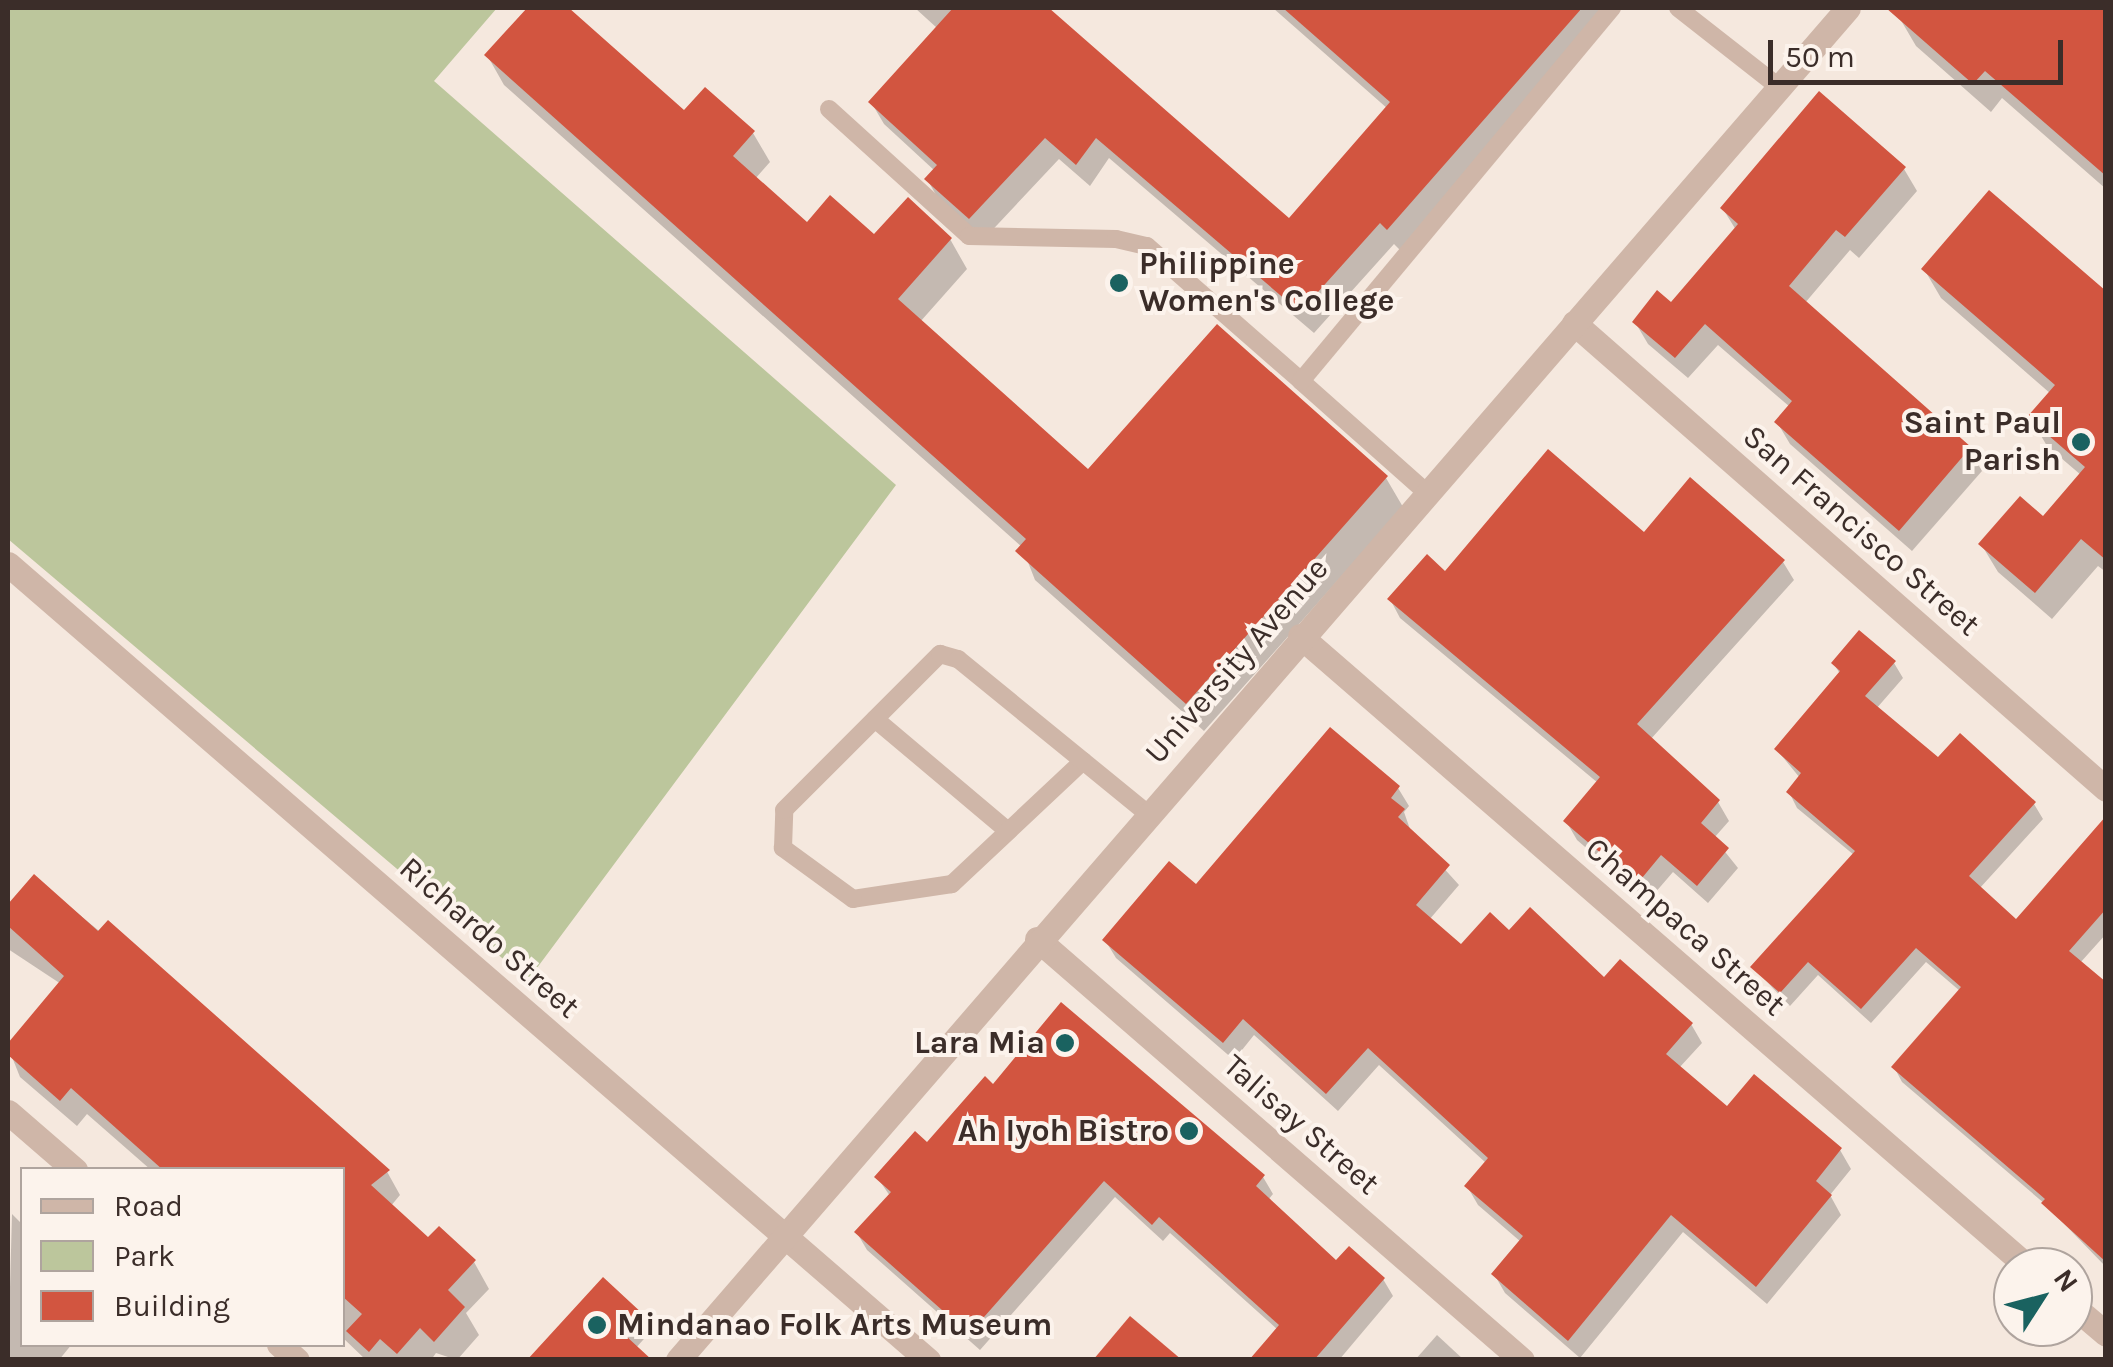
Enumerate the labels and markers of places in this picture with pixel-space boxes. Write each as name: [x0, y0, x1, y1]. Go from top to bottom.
place label: Philippine Women's College: [1139, 246, 1395, 321]
marker: Philippine Women's College: [1108, 272, 1130, 294]
place label: Saint Paul Parish: [1904, 405, 2061, 480]
marker: Saint Paul Parish: [2070, 431, 2092, 453]
place label: Lara Mia: [914, 1024, 1045, 1062]
marker: Lara Mia: [1054, 1032, 1076, 1054]
place label: Ah Iyoh Bistro: [958, 1112, 1169, 1150]
marker: Ah Iyoh Bistro: [1178, 1120, 1200, 1142]
place label: Mindanao Folk Arts Museum: [617, 1306, 1052, 1344]
marker: Mindanao Folk Arts Museum: [586, 1314, 608, 1336]

